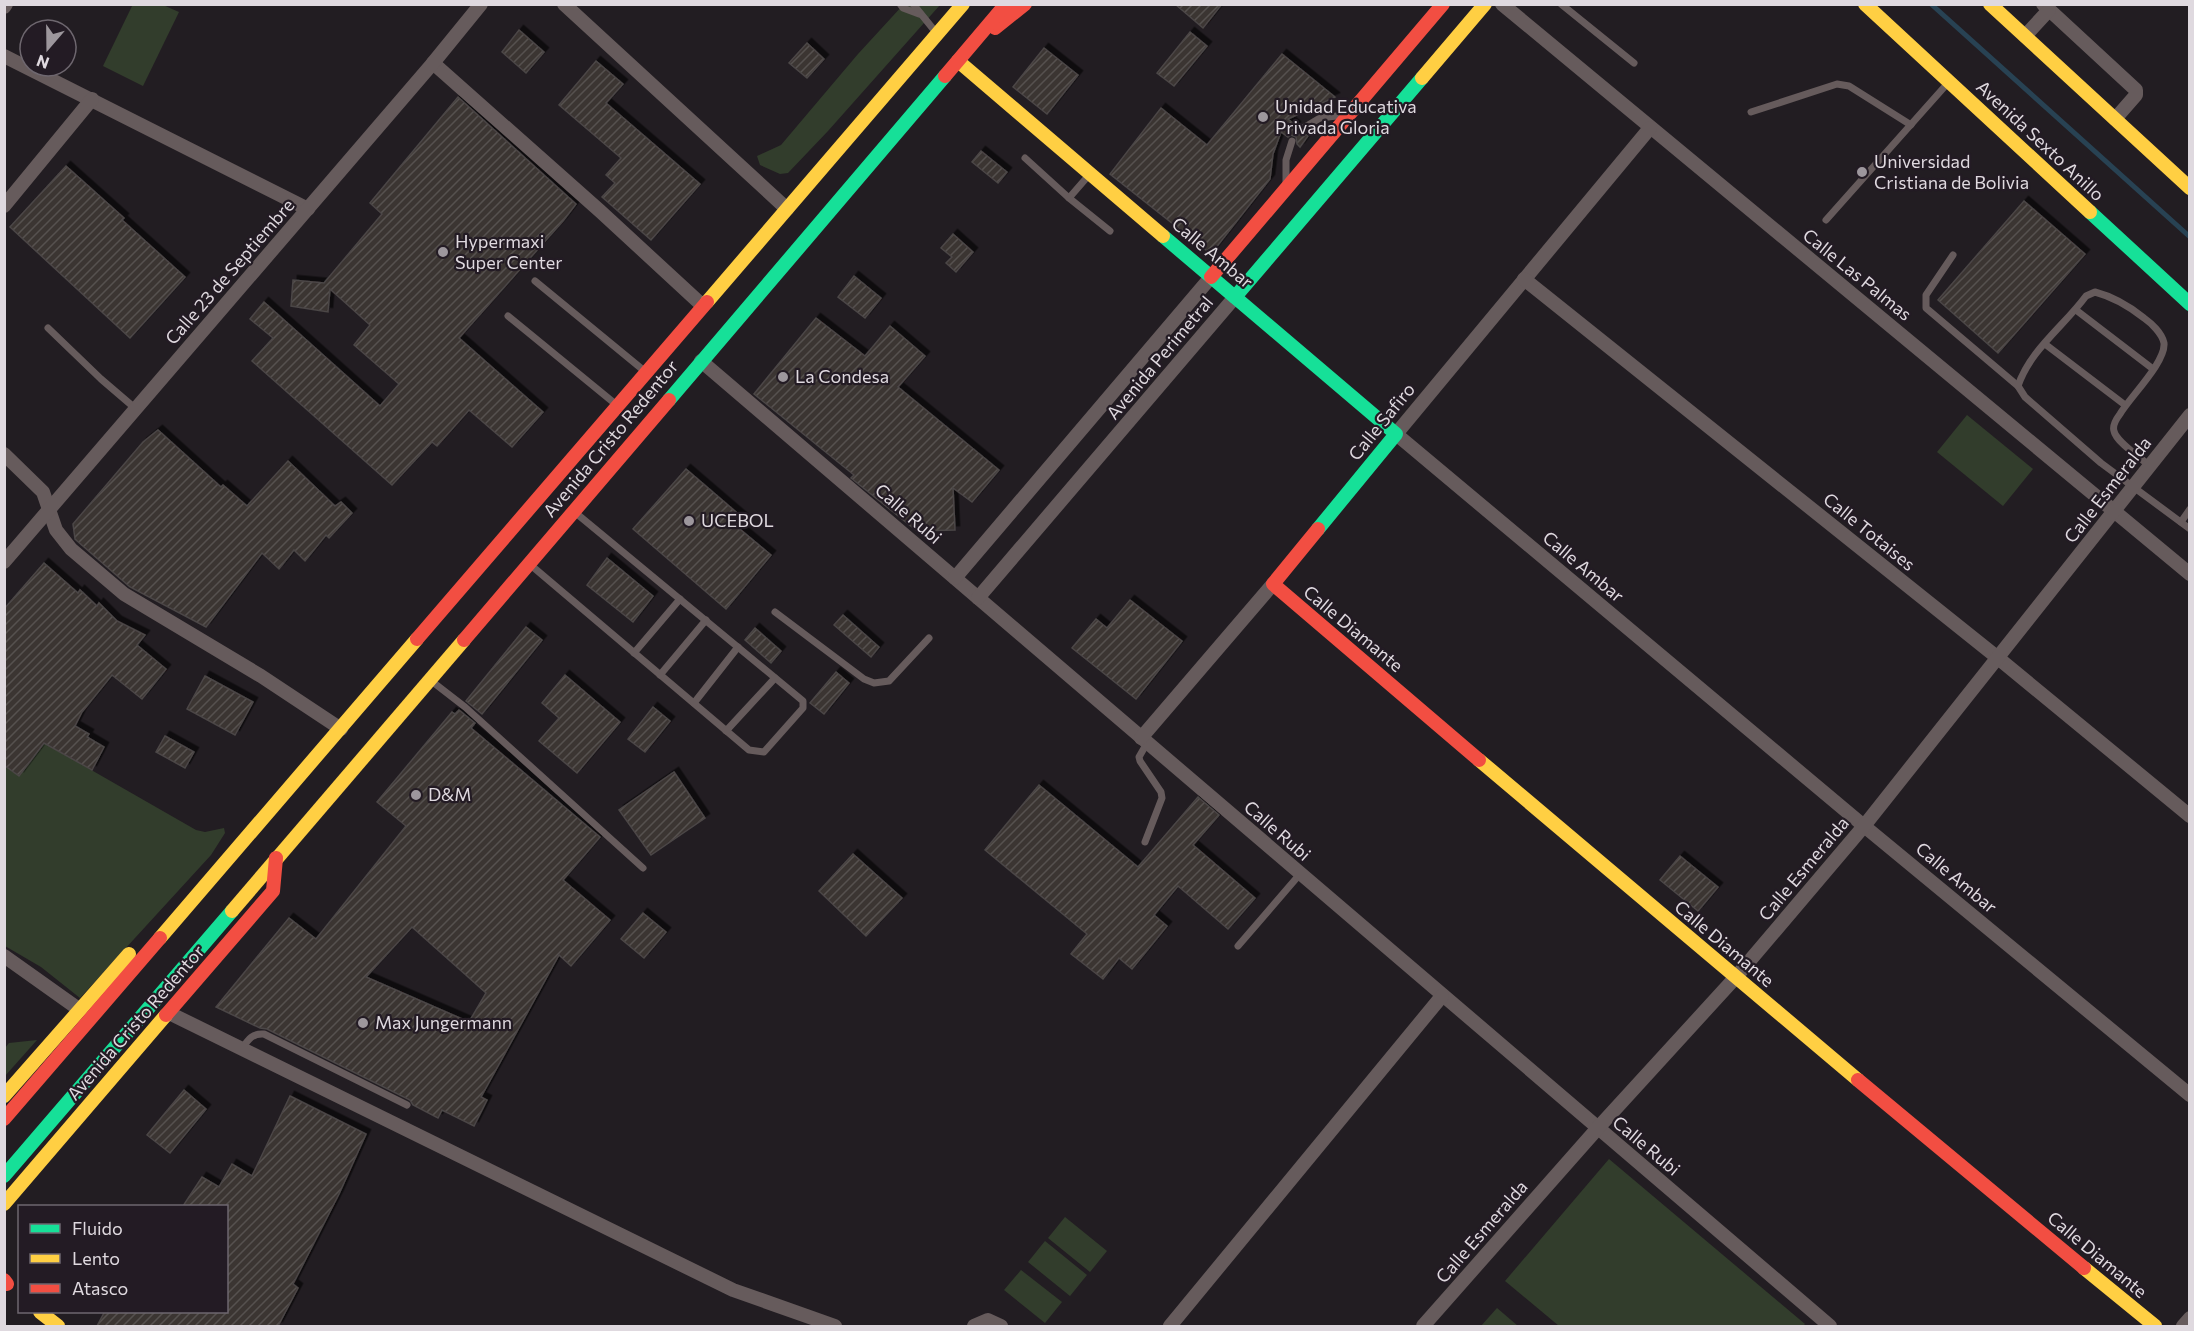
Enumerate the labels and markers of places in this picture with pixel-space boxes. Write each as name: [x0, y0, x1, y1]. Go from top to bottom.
place label: Unidad Educativa Privada Gloria: [1275, 95, 1417, 138]
marker: Unidad Educativa Privada Gloria: [1256, 110, 1270, 124]
place label: Universidad Cristiana de Bolivia: [1874, 150, 2029, 193]
marker: Universidad Cristiana de Bolivia: [1855, 165, 1869, 179]
place label: Hypermaxi Super Center: [455, 230, 562, 273]
marker: Hypermaxi Super Center: [436, 245, 450, 259]
place label: La Condesa: [795, 365, 889, 387]
marker: La Condesa: [776, 370, 790, 384]
place label: UCEBOL: [701, 509, 774, 531]
marker: UCEBOL: [682, 514, 696, 528]
place label: D&M: [428, 783, 471, 805]
marker: D&M: [409, 788, 423, 802]
place label: Max Jungermann: [375, 1011, 512, 1033]
marker: Max Jungermann: [356, 1016, 370, 1030]

